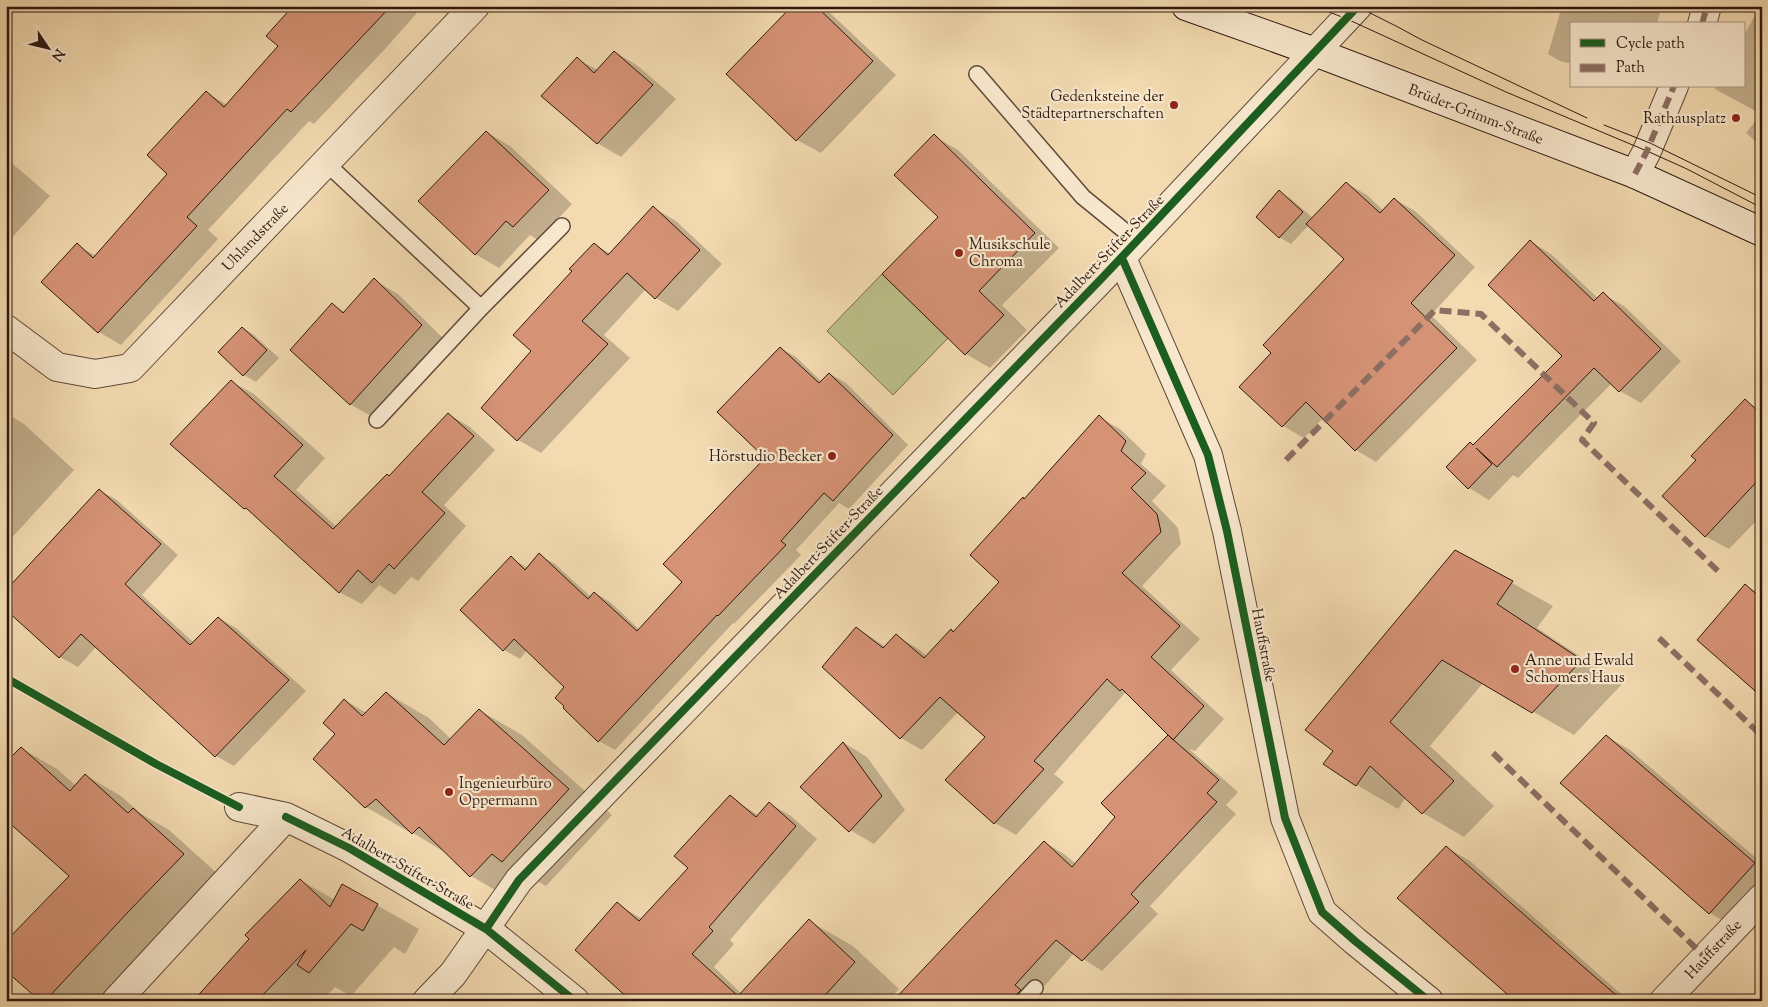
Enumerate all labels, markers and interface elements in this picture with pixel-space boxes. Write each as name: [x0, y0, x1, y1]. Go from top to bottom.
north arrow: [22, 22, 72, 72]
legend: [1570, 22, 1746, 88]
text: Cycle path: [1616, 34, 1685, 55]
text: N: [46, 44, 68, 65]
text: Path: [1616, 58, 1645, 79]
street label: Brüder-Grimm-Straße: [1405, 80, 1546, 151]
place label: Gedenksteine der Städtepartnerschaften: [1021, 87, 1164, 125]
marker: Gedenksteine der Städtepartnerschaften: [1168, 99, 1180, 111]
place label: Rathausplatz: [1643, 109, 1726, 130]
marker: Rathausplatz: [1730, 112, 1742, 124]
street label: Adalbert-Stifter-Straße: [1050, 191, 1170, 313]
street label: Uhlandstraße: [218, 199, 294, 277]
place label: Musikschule Chroma: [969, 235, 1050, 273]
marker: Musikschule Chroma: [953, 247, 965, 259]
place label: Hörstudio Becker: [709, 447, 822, 468]
marker: Hörstudio Becker: [826, 450, 838, 462]
street label: Adalbert-Stifter-Straße: [769, 482, 889, 604]
street label: Hauffstraße: [1245, 607, 1280, 684]
place label: Anne und Ewald Schomers Haus: [1525, 651, 1634, 689]
marker: Anne und Ewald Schomers Haus: [1509, 663, 1521, 675]
place label: Ingenieurbüro Oppermann: [459, 774, 552, 812]
marker: Ingenieurbüro Oppermann: [443, 786, 455, 798]
street label: Adalbert-Stifter-Straße: [337, 823, 477, 916]
street label: Hauffstraße: [1681, 916, 1747, 985]

